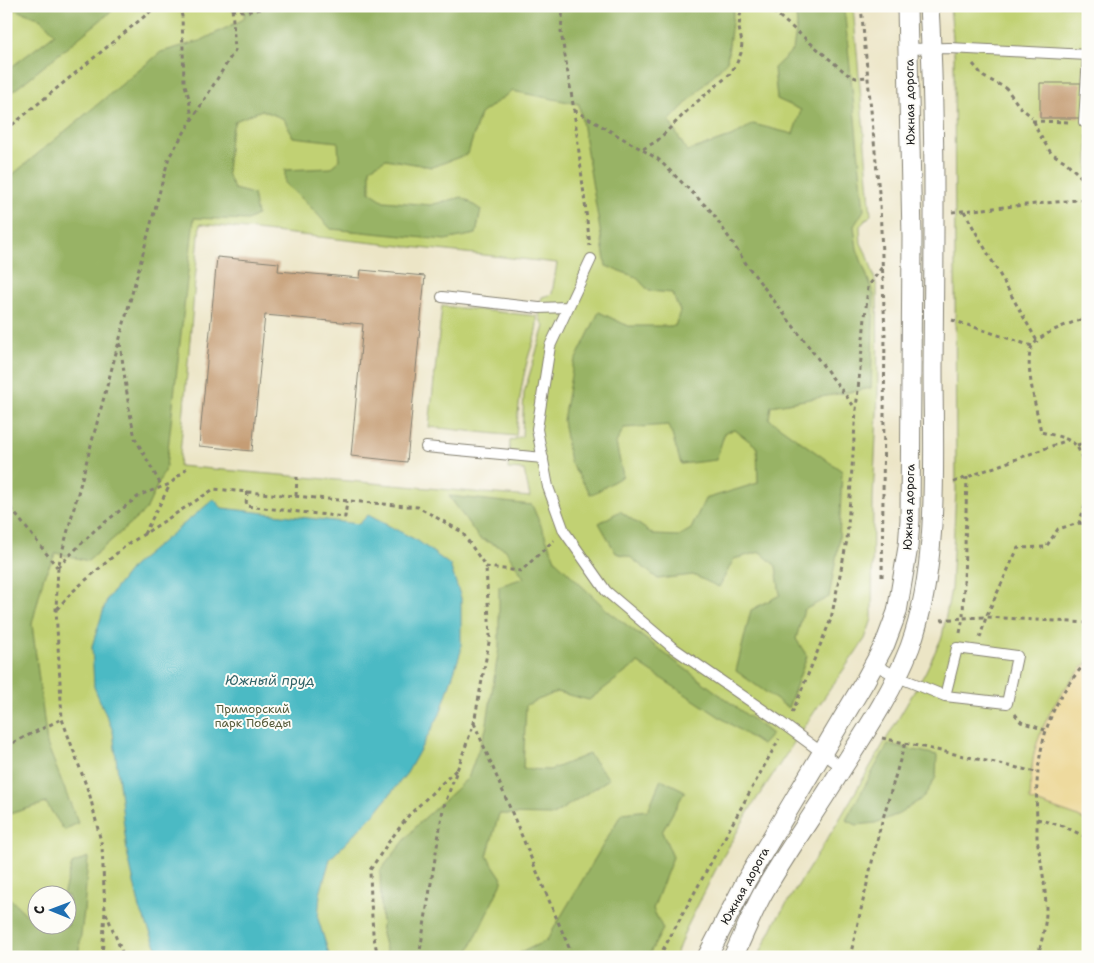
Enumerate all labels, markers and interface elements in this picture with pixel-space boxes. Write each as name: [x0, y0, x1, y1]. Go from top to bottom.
street label: Южная дорога: [901, 58, 919, 145]
street label: Южная дорога: [900, 463, 919, 550]
water label: Южный пруд: [225, 671, 315, 689]
park label: Приморский парк Победы: [215, 701, 291, 731]
street label: Южная дорога: [717, 844, 773, 928]
north arrow: [28, 886, 78, 936]
text: С: [30, 905, 48, 914]

